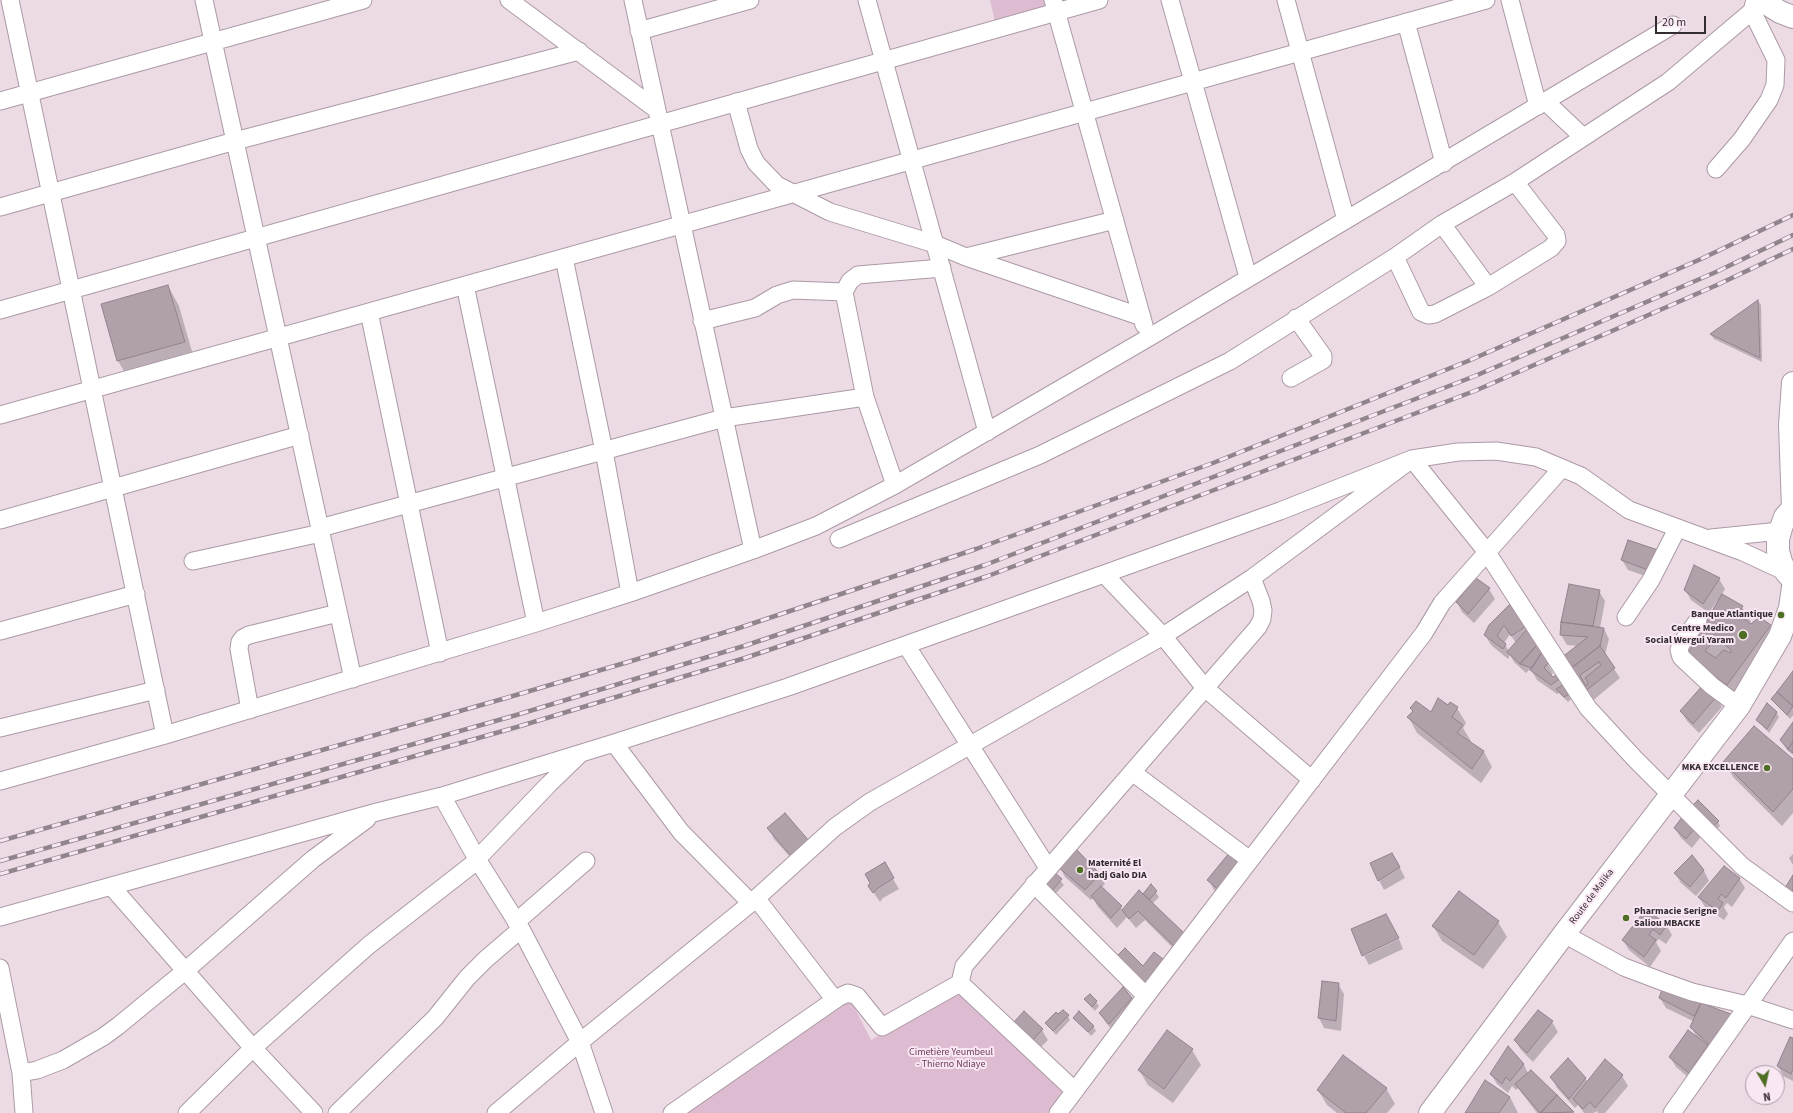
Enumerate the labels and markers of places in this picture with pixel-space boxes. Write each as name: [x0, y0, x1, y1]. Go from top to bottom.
place label: Banque Atlantique: [1691, 609, 1773, 621]
marker: Banque Atlantique: [1776, 610, 1786, 620]
place label: Centre Medico Social Wergui Yaram: [1645, 623, 1734, 646]
marker: Centre Medico Social Wergui Yaram: [1737, 629, 1749, 641]
place label: MKA EXCELLENCE: [1682, 762, 1759, 774]
marker: MKA EXCELLENCE: [1762, 763, 1772, 773]
place label: Maternité El hadj Galo DIA: [1088, 858, 1147, 882]
marker: Maternité El hadj Galo DIA: [1075, 865, 1085, 875]
place label: Pharmacie Serigne Saliou MBACKE: [1634, 906, 1717, 930]
marker: Pharmacie Serigne Saliou MBACKE: [1621, 913, 1631, 923]

